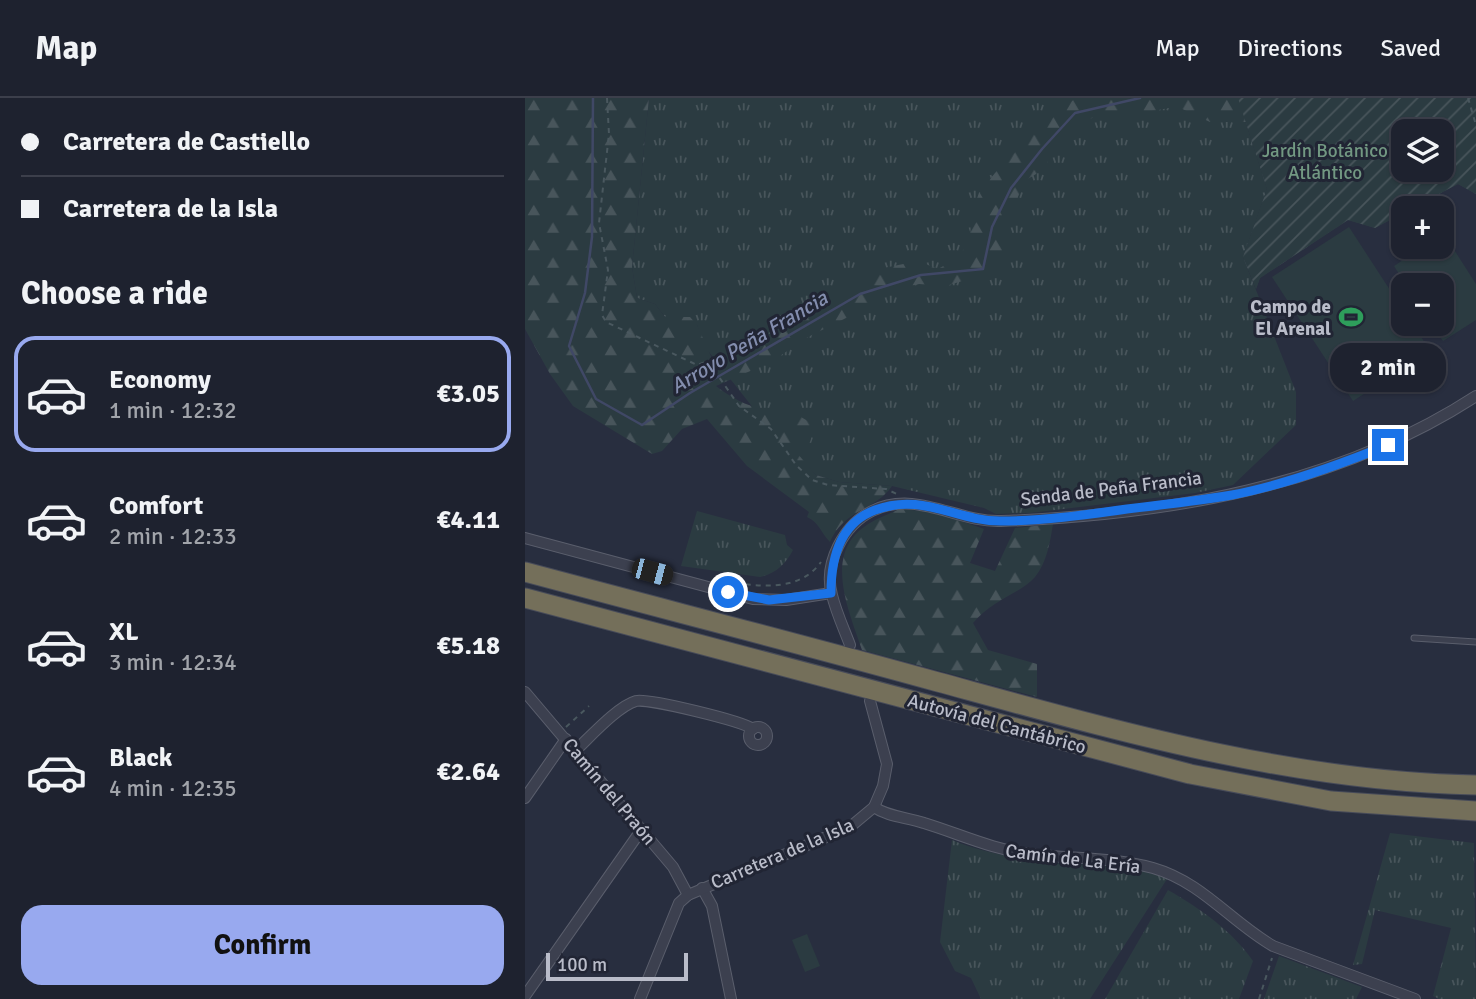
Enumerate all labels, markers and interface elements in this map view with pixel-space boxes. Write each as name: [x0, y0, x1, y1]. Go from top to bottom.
text: Map: [35, 28, 97, 69]
text: Map: [1155, 33, 1200, 63]
text: Directions: [1238, 33, 1343, 63]
text: Saved: [1381, 33, 1441, 63]
map controls: [1391, 119, 1454, 336]
button: layers: [1391, 119, 1454, 182]
text: Carretera de Castiello: [63, 126, 310, 158]
park label: Jardín Botánico Atlántico: [1262, 139, 1388, 185]
text: Carretera de la Isla: [63, 193, 278, 225]
button: +: [1391, 196, 1454, 259]
button: −: [1391, 273, 1454, 336]
text: Choose a ride: [21, 274, 208, 313]
water label: Arroyo Peña Francia: [666, 284, 833, 399]
place label: Campo de El Arenal: [1250, 295, 1331, 341]
sports icon: Campo de El Arenal: [1337, 303, 1365, 331]
callout: 2 min: [1330, 344, 1446, 392]
text: 2 min: [1360, 353, 1416, 382]
icon: car: [25, 363, 88, 426]
text: Economy: [109, 364, 211, 396]
text: €3.05: [436, 378, 500, 410]
text: 1 min · 12:32: [109, 396, 237, 425]
route end: [1372, 429, 1404, 461]
street label: Senda de Peña Francia: [1019, 466, 1203, 512]
icon: car: [25, 489, 88, 552]
text: Comfort: [109, 490, 203, 522]
text: €4.11: [436, 504, 500, 536]
text: 2 min · 12:33: [109, 522, 237, 551]
car: [629, 556, 676, 588]
route start: [712, 576, 744, 608]
icon: car: [25, 615, 88, 678]
text: XL: [109, 616, 139, 648]
text: €5.18: [436, 630, 500, 662]
text: 3 min · 12:34: [109, 648, 237, 677]
street label: Autovía del Cantábrico: [905, 689, 1089, 759]
street label: Camín del Praón: [558, 733, 661, 850]
icon: car: [25, 741, 88, 804]
text: Black: [109, 742, 172, 774]
text: €2.64: [436, 756, 500, 788]
text: 4 min · 12:35: [109, 774, 237, 803]
street label: Carretera de la Isla: [707, 813, 858, 895]
street label: Camín de La Ería: [1004, 839, 1142, 879]
button: Confirm: [21, 905, 504, 985]
scale bar: [546, 950, 688, 982]
text: 100 m: [557, 953, 607, 977]

